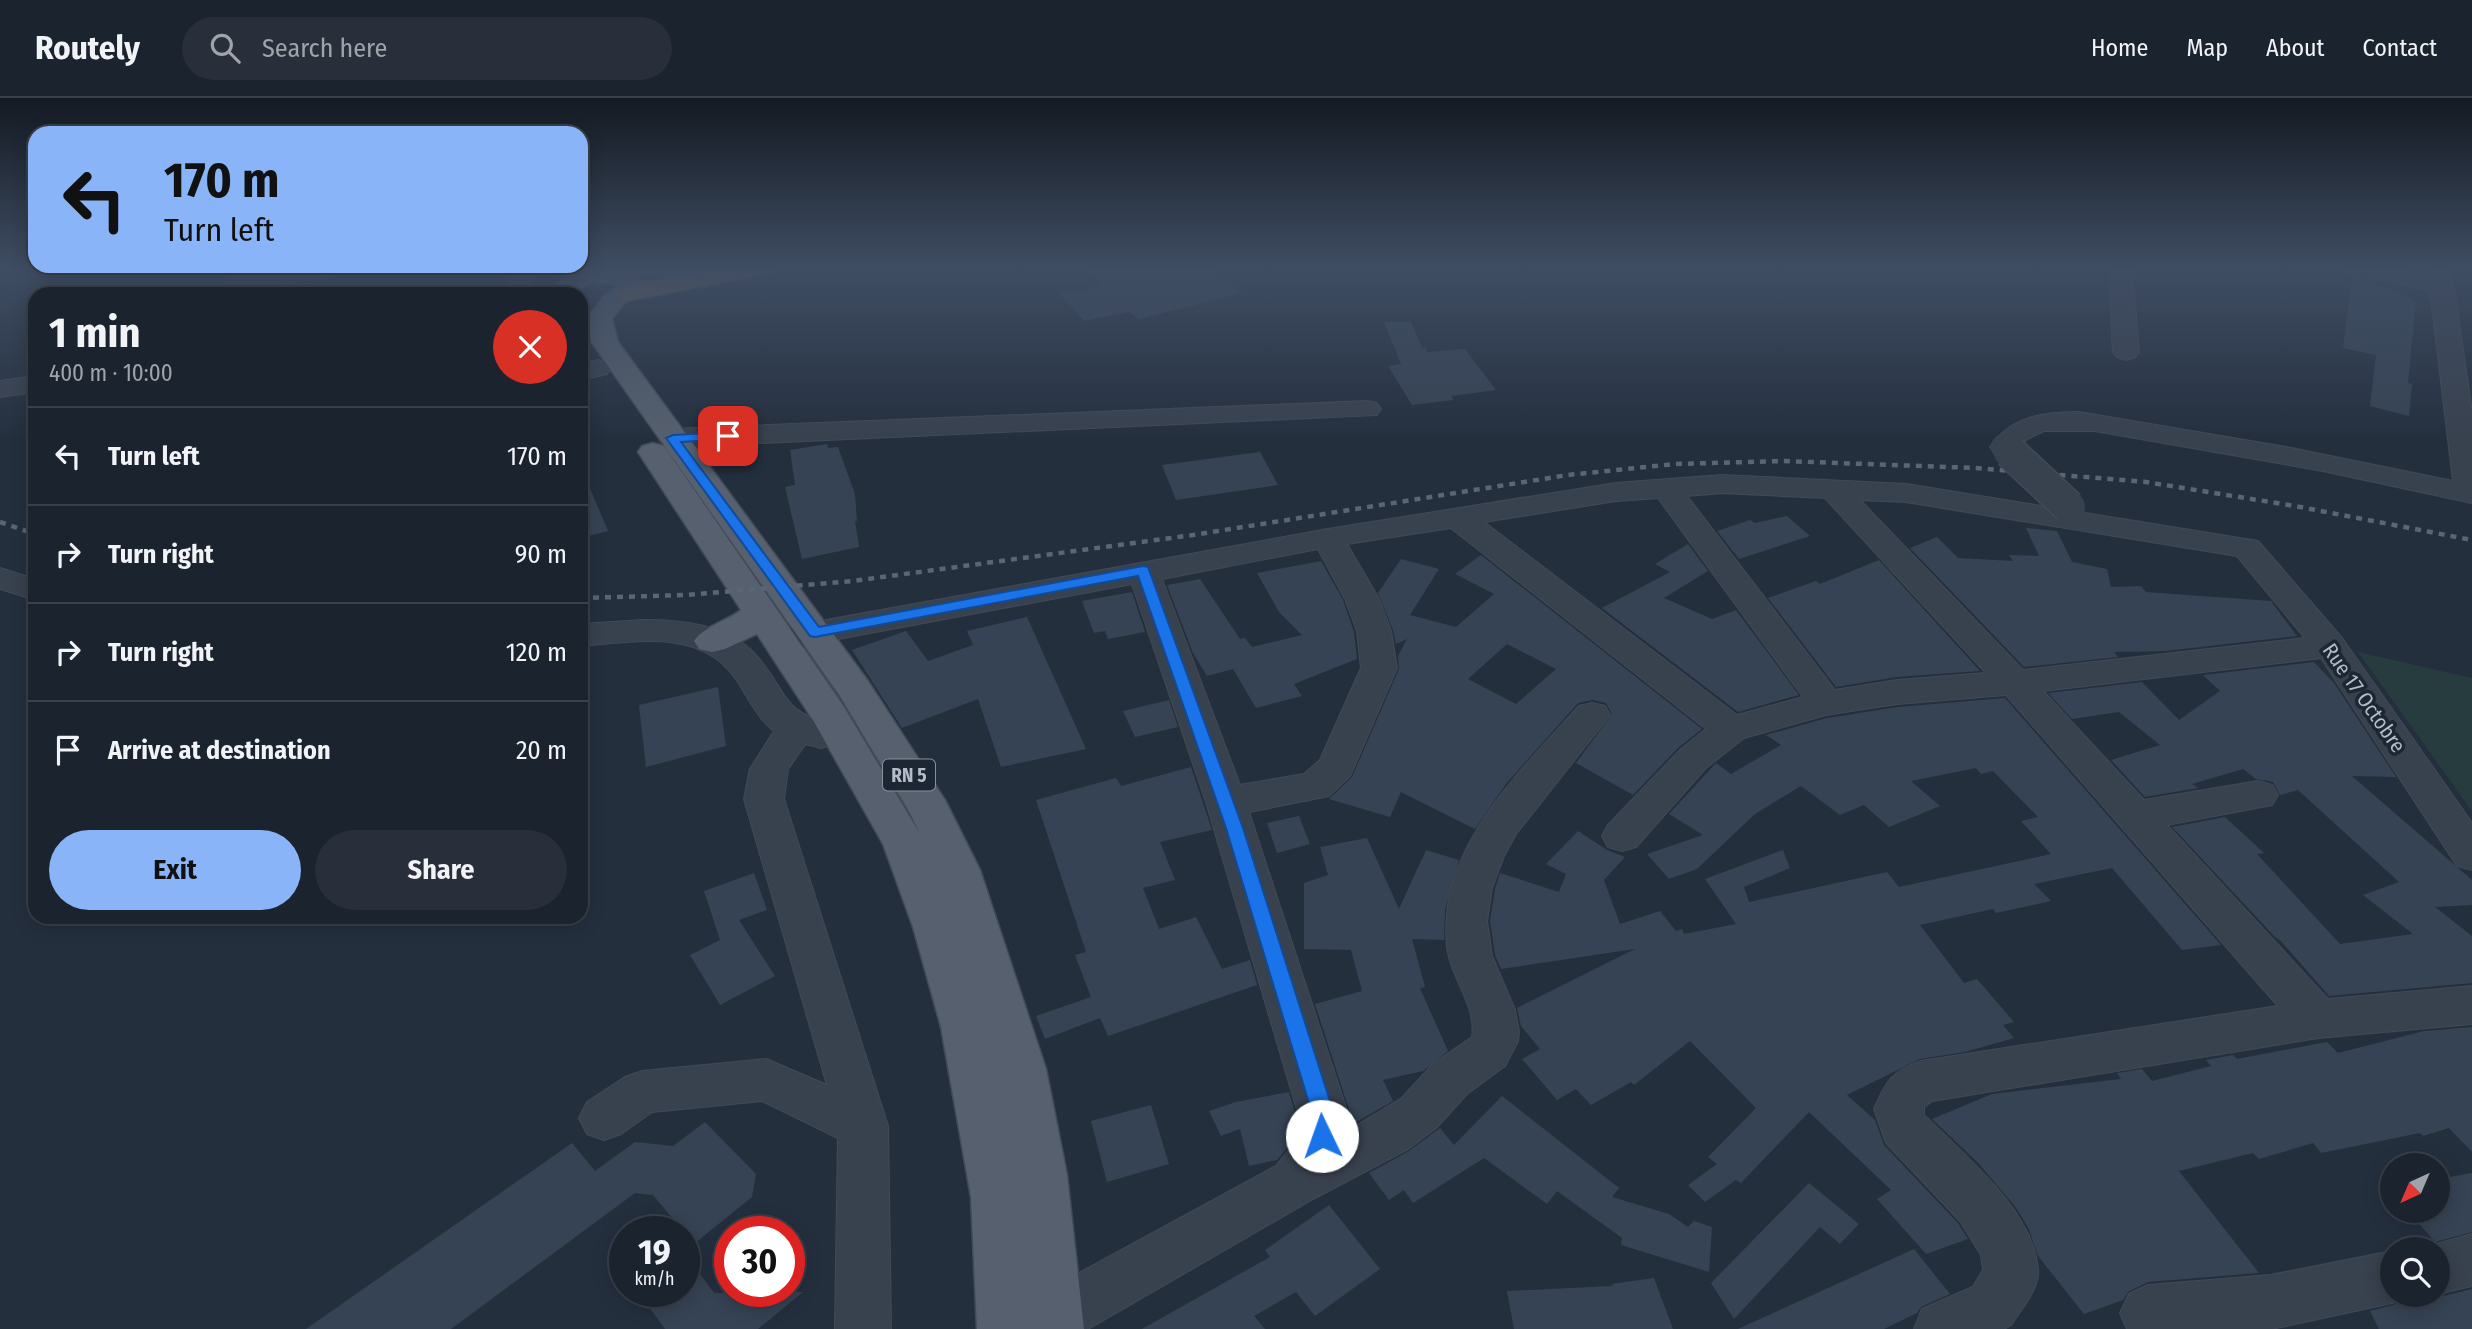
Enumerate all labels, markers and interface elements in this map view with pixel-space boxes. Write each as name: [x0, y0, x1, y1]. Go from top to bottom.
search box: [182, 17, 672, 80]
text: Routely: [35, 28, 140, 68]
icon: search: [206, 29, 244, 67]
text: Search here: [262, 33, 387, 64]
text: Home: [2091, 34, 2148, 62]
text: Map: [2186, 34, 2228, 62]
text: About: [2266, 34, 2324, 62]
text: Contact: [2362, 34, 2437, 62]
text: 170 m: [164, 151, 280, 210]
icon: left: [49, 154, 140, 245]
text: Turn left: [164, 211, 274, 249]
text: 1 min: [49, 308, 140, 358]
button: close: [493, 310, 567, 384]
text: 400 m · 10:00: [49, 359, 173, 387]
pin: [698, 406, 758, 466]
icon: arrive: [709, 417, 747, 455]
icon: left: [49, 437, 87, 475]
text: Turn left: [108, 441, 200, 472]
text: 170 m: [507, 441, 567, 472]
icon: right: [49, 535, 87, 573]
text: Turn right: [108, 539, 214, 570]
text: 90 m: [515, 539, 567, 570]
icon: right: [49, 633, 87, 671]
text: Turn right: [108, 637, 214, 668]
text: 120 m: [506, 637, 567, 668]
street label: Rue 17 Octobre: [2317, 638, 2411, 758]
icon: arrive: [49, 731, 87, 769]
text: Arrive at destination: [108, 735, 331, 766]
text: 20 m: [516, 735, 567, 766]
road number: RN 5: [883, 760, 935, 790]
button: Exit: [49, 830, 301, 910]
button: Share: [315, 830, 567, 910]
position arrow: [1285, 1099, 1359, 1173]
north arrow: [2380, 1153, 2450, 1223]
map controls: [2380, 1153, 2450, 1307]
speed limit sign: 30: [714, 1216, 805, 1307]
text: 19: [638, 1231, 671, 1273]
button: search: [2380, 1237, 2450, 1307]
text: km/h: [634, 1268, 675, 1290]

